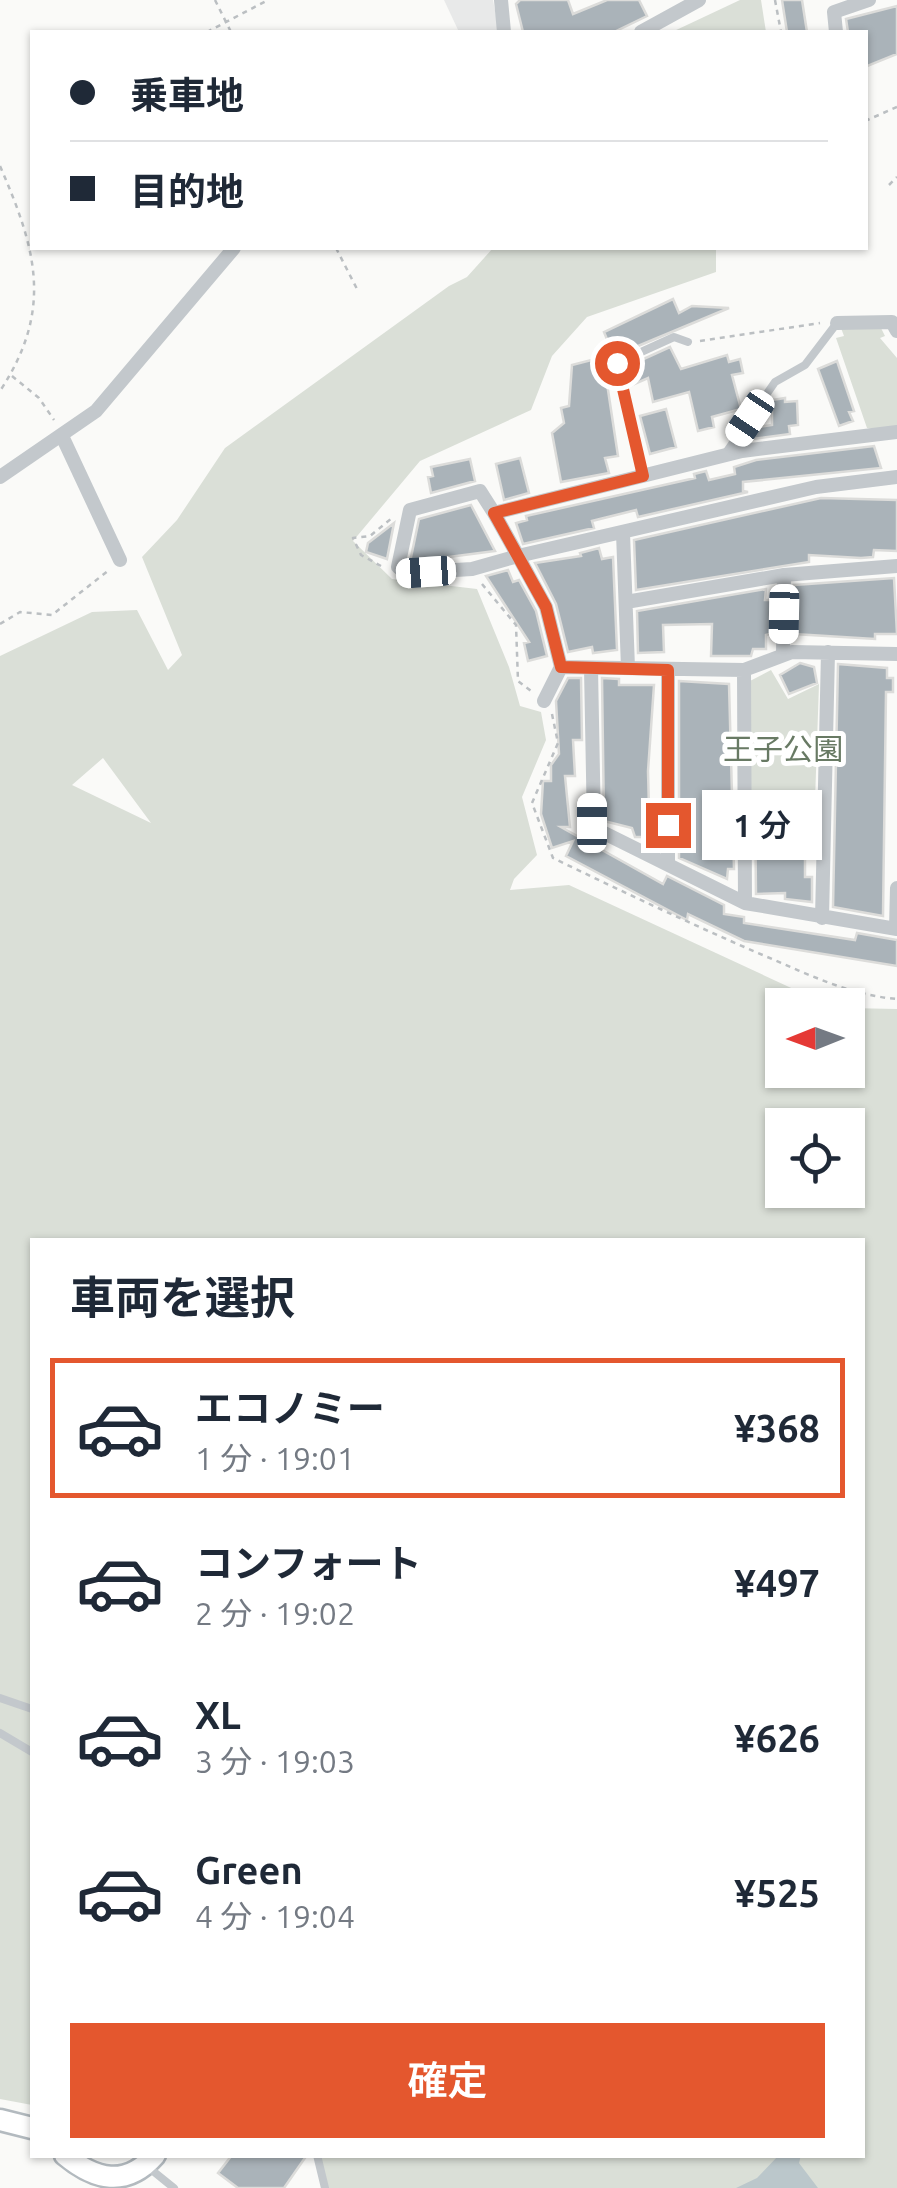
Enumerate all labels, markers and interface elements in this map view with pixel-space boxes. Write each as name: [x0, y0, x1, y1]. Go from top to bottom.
text: 乗車地: [130, 74, 244, 116]
text: 目的地: [130, 170, 244, 212]
route start: [595, 341, 640, 386]
car: [721, 385, 779, 451]
car: [395, 555, 457, 589]
car: [768, 584, 800, 644]
park label: 王子公園: [723, 732, 843, 766]
callout: 1 分: [703, 790, 823, 860]
car: [577, 793, 607, 853]
route end: [646, 803, 691, 848]
text: 1 分: [733, 807, 791, 843]
north arrow: [765, 988, 865, 1088]
map controls: [765, 988, 865, 1208]
button: locate: [765, 1108, 865, 1208]
text: 車両を選択: [70, 1272, 295, 1323]
icon: car: [75, 1383, 165, 1473]
text: エコノミー: [195, 1387, 385, 1429]
text: ¥368: [734, 1407, 820, 1449]
text: 1 分 · 19:01: [195, 1440, 355, 1476]
icon: car: [75, 1538, 165, 1628]
text: コンフォート: [195, 1542, 422, 1584]
text: ¥497: [734, 1562, 820, 1604]
text: 2 分 · 19:02: [195, 1595, 355, 1631]
icon: car: [75, 1693, 165, 1783]
text: XL: [195, 1694, 241, 1736]
text: ¥626: [734, 1717, 820, 1759]
text: 3 分 · 19:03: [195, 1743, 355, 1779]
icon: car: [75, 1848, 165, 1938]
text: Green: [195, 1849, 303, 1891]
text: ¥525: [734, 1872, 820, 1914]
text: 4 分 · 19:04: [195, 1898, 355, 1934]
button: 確定: [70, 2023, 825, 2138]

